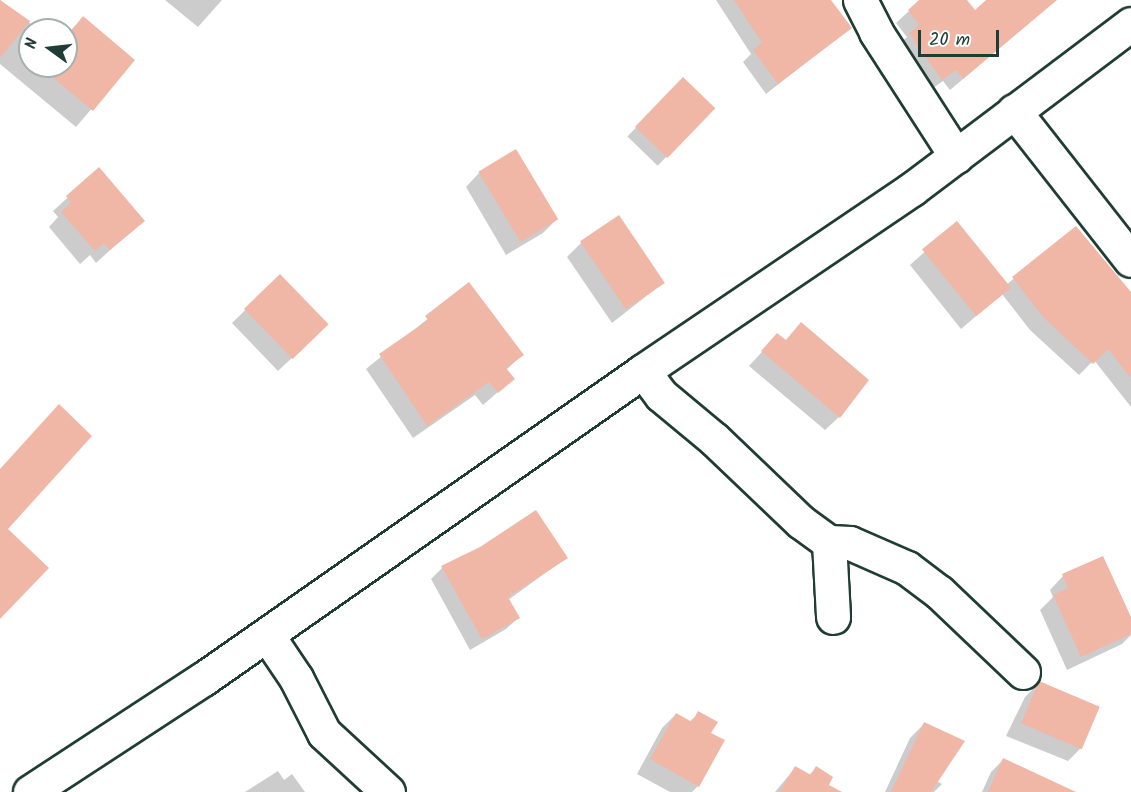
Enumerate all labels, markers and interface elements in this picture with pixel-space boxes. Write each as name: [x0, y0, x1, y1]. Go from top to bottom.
north arrow: [18, 18, 78, 78]
scale bar: [921, 18, 1002, 56]
text: 20 m: [929, 26, 970, 55]
text: N: [19, 36, 45, 52]

